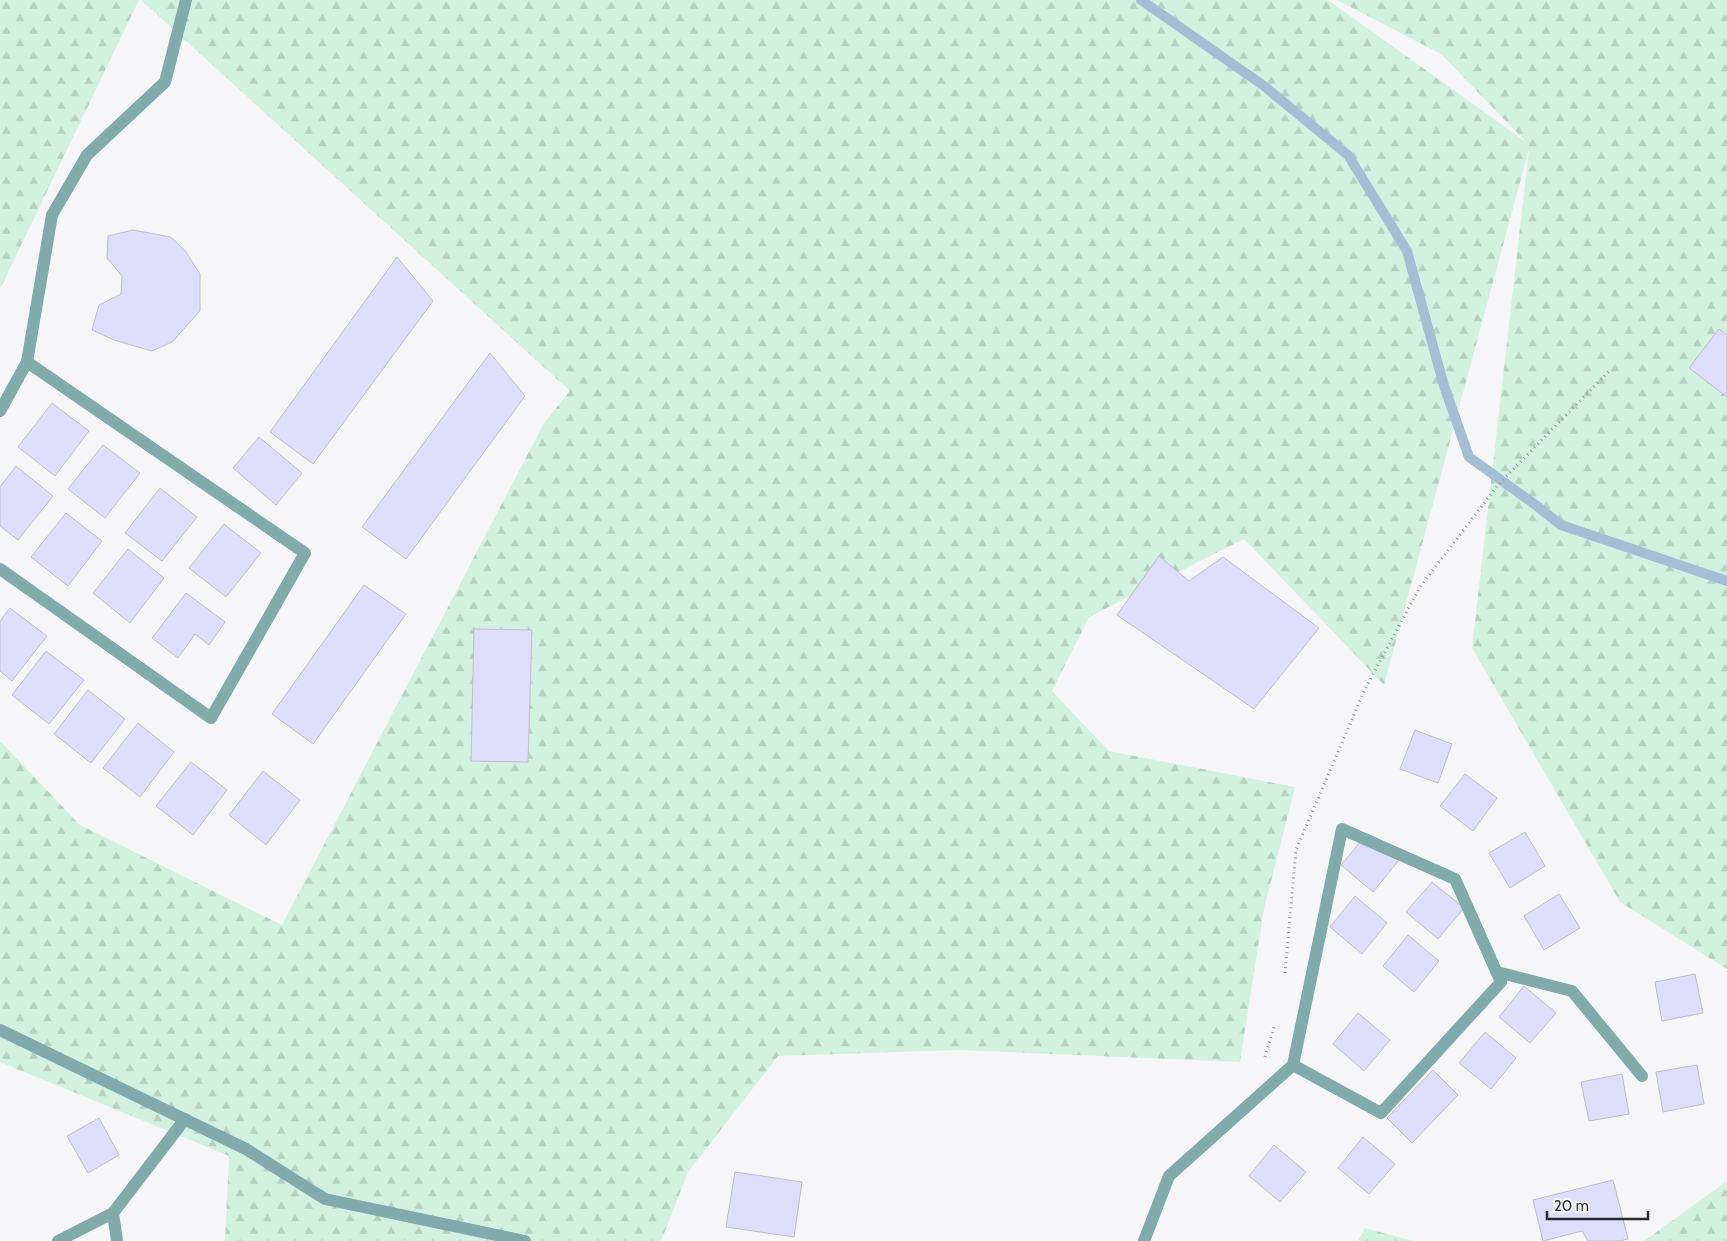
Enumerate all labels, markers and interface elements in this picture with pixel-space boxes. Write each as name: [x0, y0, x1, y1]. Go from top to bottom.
scale bar: [1547, 1188, 1648, 1220]
text: 20 m: [1554, 1197, 1589, 1215]

